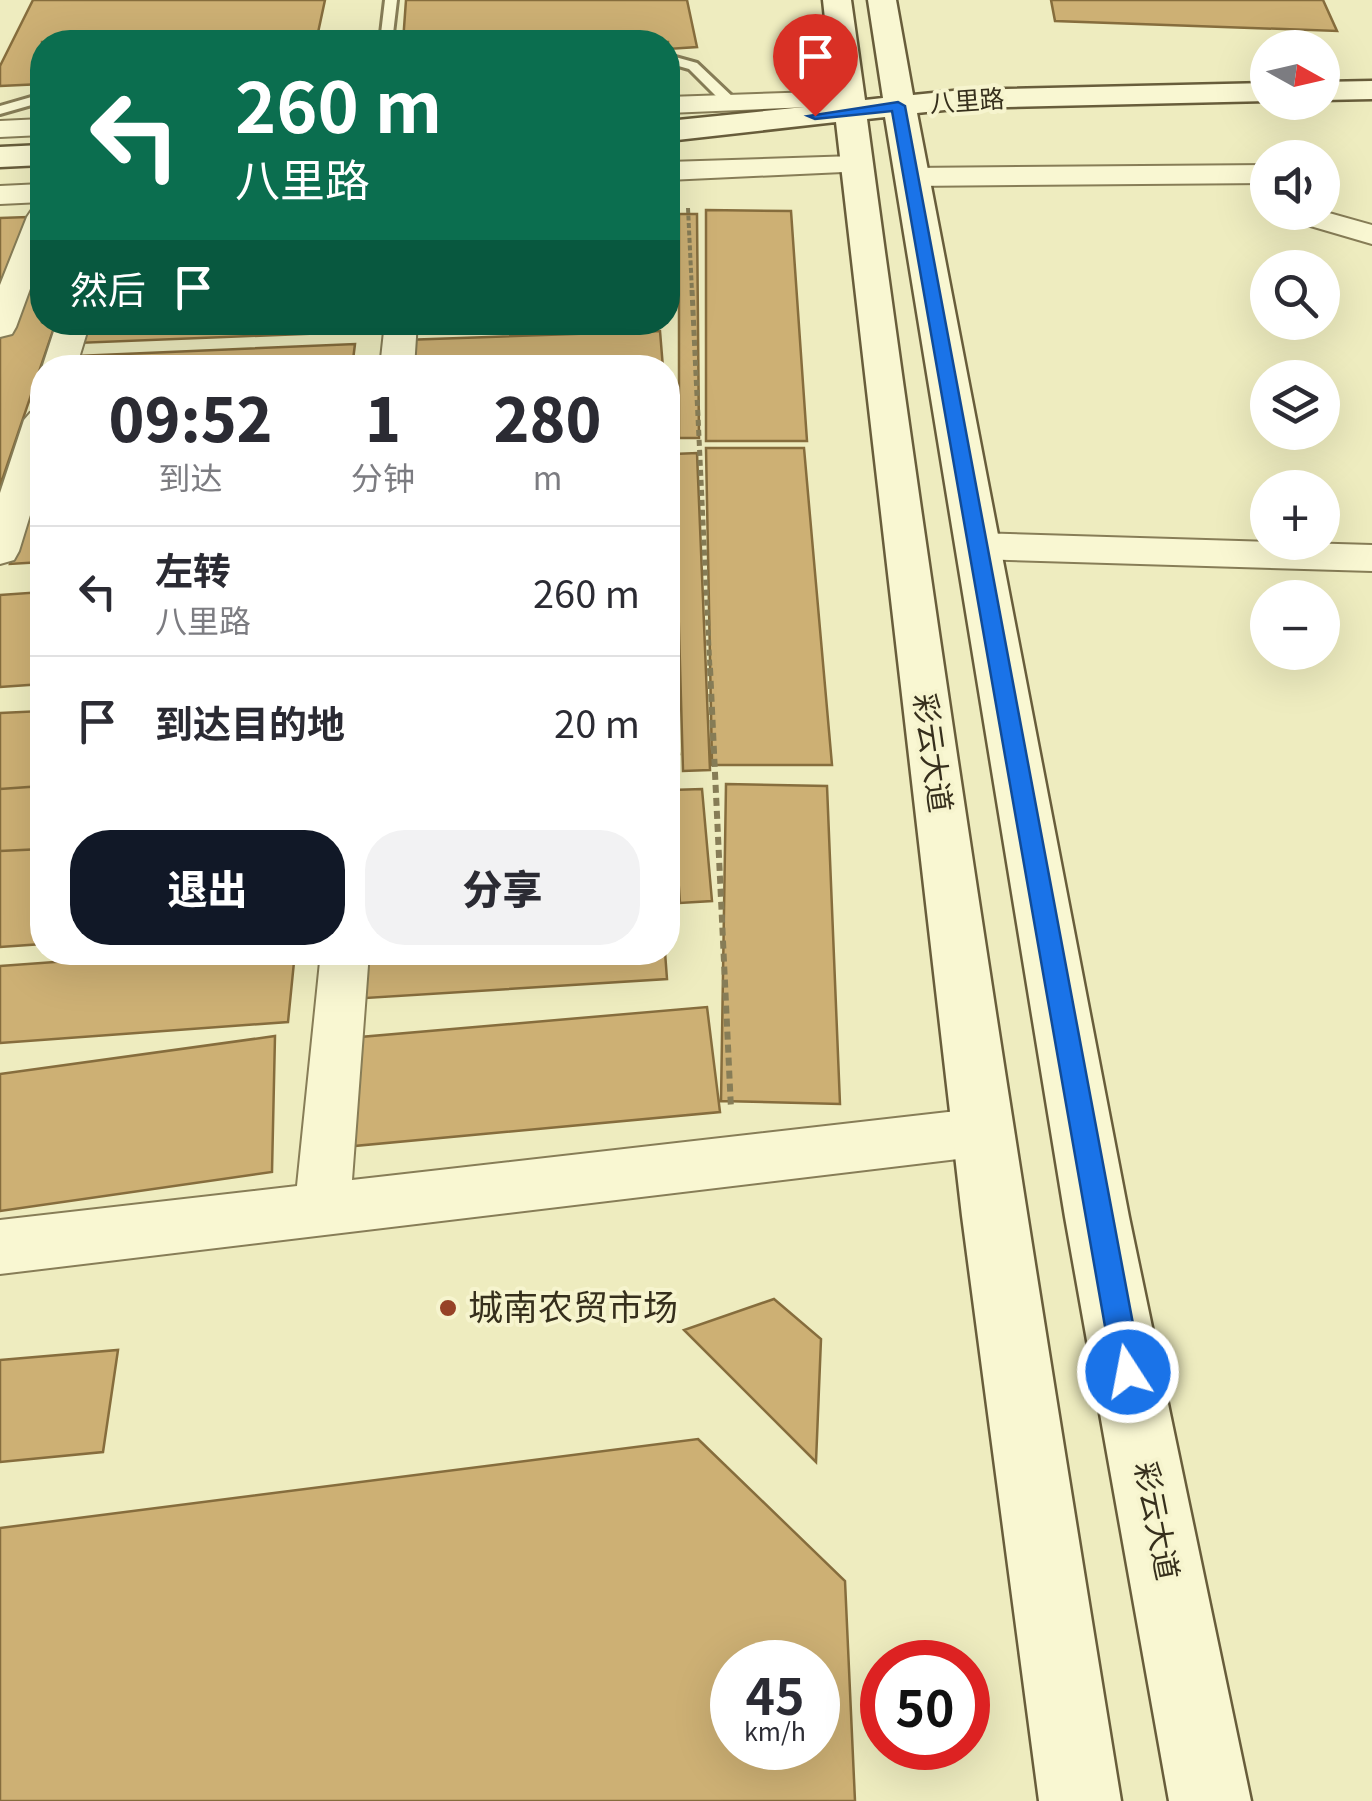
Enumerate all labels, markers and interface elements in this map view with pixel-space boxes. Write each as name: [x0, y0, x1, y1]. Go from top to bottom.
pin: [773, 14, 858, 117]
icon: arrive: [788, 29, 843, 84]
north arrow: [1250, 30, 1340, 120]
map controls: [1250, 30, 1340, 670]
text: 260 m: [235, 52, 442, 153]
icon: left: [70, 70, 200, 200]
street label: 八里路: [928, 78, 1006, 120]
button: sound: [1250, 140, 1340, 230]
text: 八里路: [235, 145, 370, 210]
button: search: [1250, 250, 1340, 340]
text: 然后: [70, 260, 146, 315]
icon: arrive: [166, 260, 221, 315]
button: layers: [1250, 360, 1340, 450]
text: 09:52: [109, 372, 273, 459]
text: 1: [365, 372, 401, 459]
text: 280: [494, 372, 601, 459]
text: 到达: [159, 453, 223, 499]
text: 分钟: [351, 453, 415, 499]
text: m: [533, 453, 562, 499]
button: +: [1250, 470, 1340, 560]
text: 左转: [155, 541, 231, 596]
icon: left: [70, 564, 125, 619]
text: 260 m: [533, 564, 640, 619]
button: −: [1250, 580, 1340, 670]
text: 八里路: [155, 596, 251, 642]
street label: 彩云大道: [905, 690, 965, 815]
icon: arrive: [70, 694, 125, 749]
text: 到达目的地: [155, 694, 345, 749]
text: 20 m: [554, 694, 640, 749]
button: 退出: [70, 830, 345, 945]
button: 分享: [365, 830, 640, 945]
place label: 城南农贸市场: [468, 1279, 678, 1330]
marker: 城南农贸市场: [437, 1297, 459, 1319]
position arrow: [1076, 1320, 1180, 1424]
street label: 彩云大道: [1126, 1457, 1192, 1584]
speed limit sign: 50: [860, 1640, 990, 1770]
text: 45: [746, 1657, 805, 1729]
text: km/h: [744, 1712, 806, 1748]

